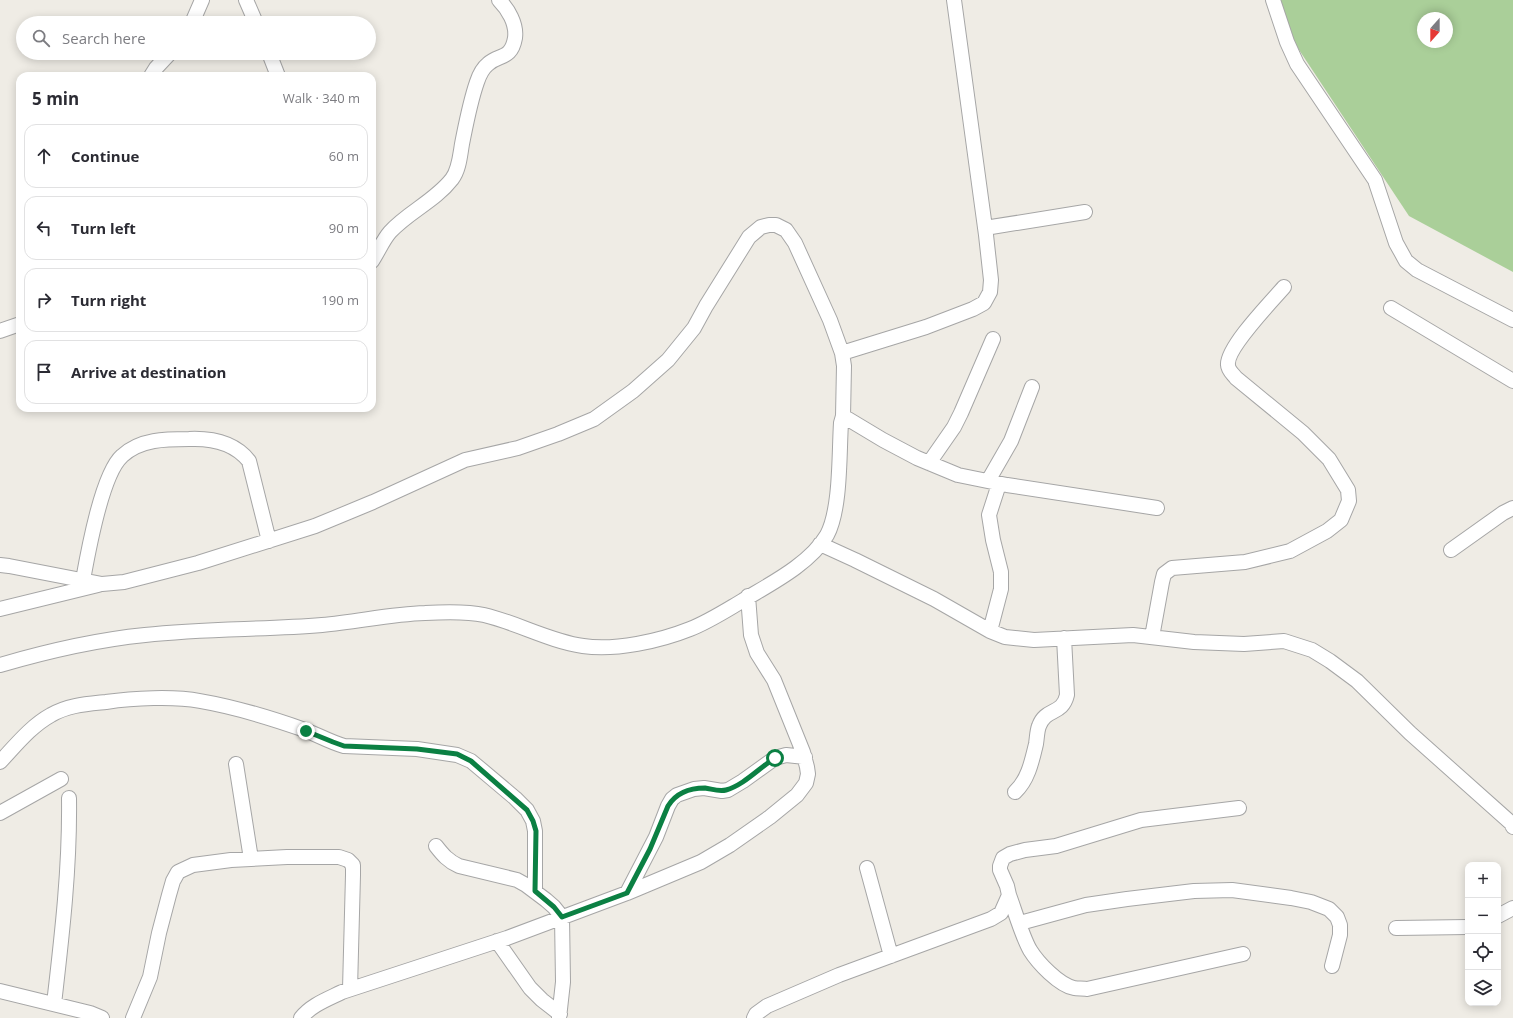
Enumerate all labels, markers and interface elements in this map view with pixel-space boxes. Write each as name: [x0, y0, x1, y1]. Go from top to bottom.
north arrow: [1417, 12, 1453, 48]
search box: [16, 16, 376, 60]
icon: search: [30, 27, 52, 49]
text: Search here: [62, 28, 146, 48]
text: 5 min: [32, 87, 79, 110]
text: Walk · 340 m: [283, 89, 360, 107]
icon: ahead: [33, 145, 55, 167]
text: Continue: [71, 146, 139, 166]
text: 60 m: [329, 147, 359, 165]
icon: left: [33, 217, 55, 239]
text: Turn left: [71, 218, 136, 238]
text: 90 m: [329, 219, 359, 237]
icon: right: [33, 289, 55, 311]
text: Turn right: [71, 290, 146, 310]
text: 190 m: [321, 291, 359, 309]
icon: arrive: [33, 361, 55, 383]
text: Arrive at destination: [71, 362, 226, 382]
route end: [297, 722, 315, 740]
route start: [766, 749, 784, 767]
map controls: [1465, 862, 1501, 1006]
button: +: [1465, 862, 1501, 898]
button: −: [1465, 898, 1501, 934]
button: locate: [1465, 934, 1501, 970]
button: layers: [1465, 970, 1501, 1006]

